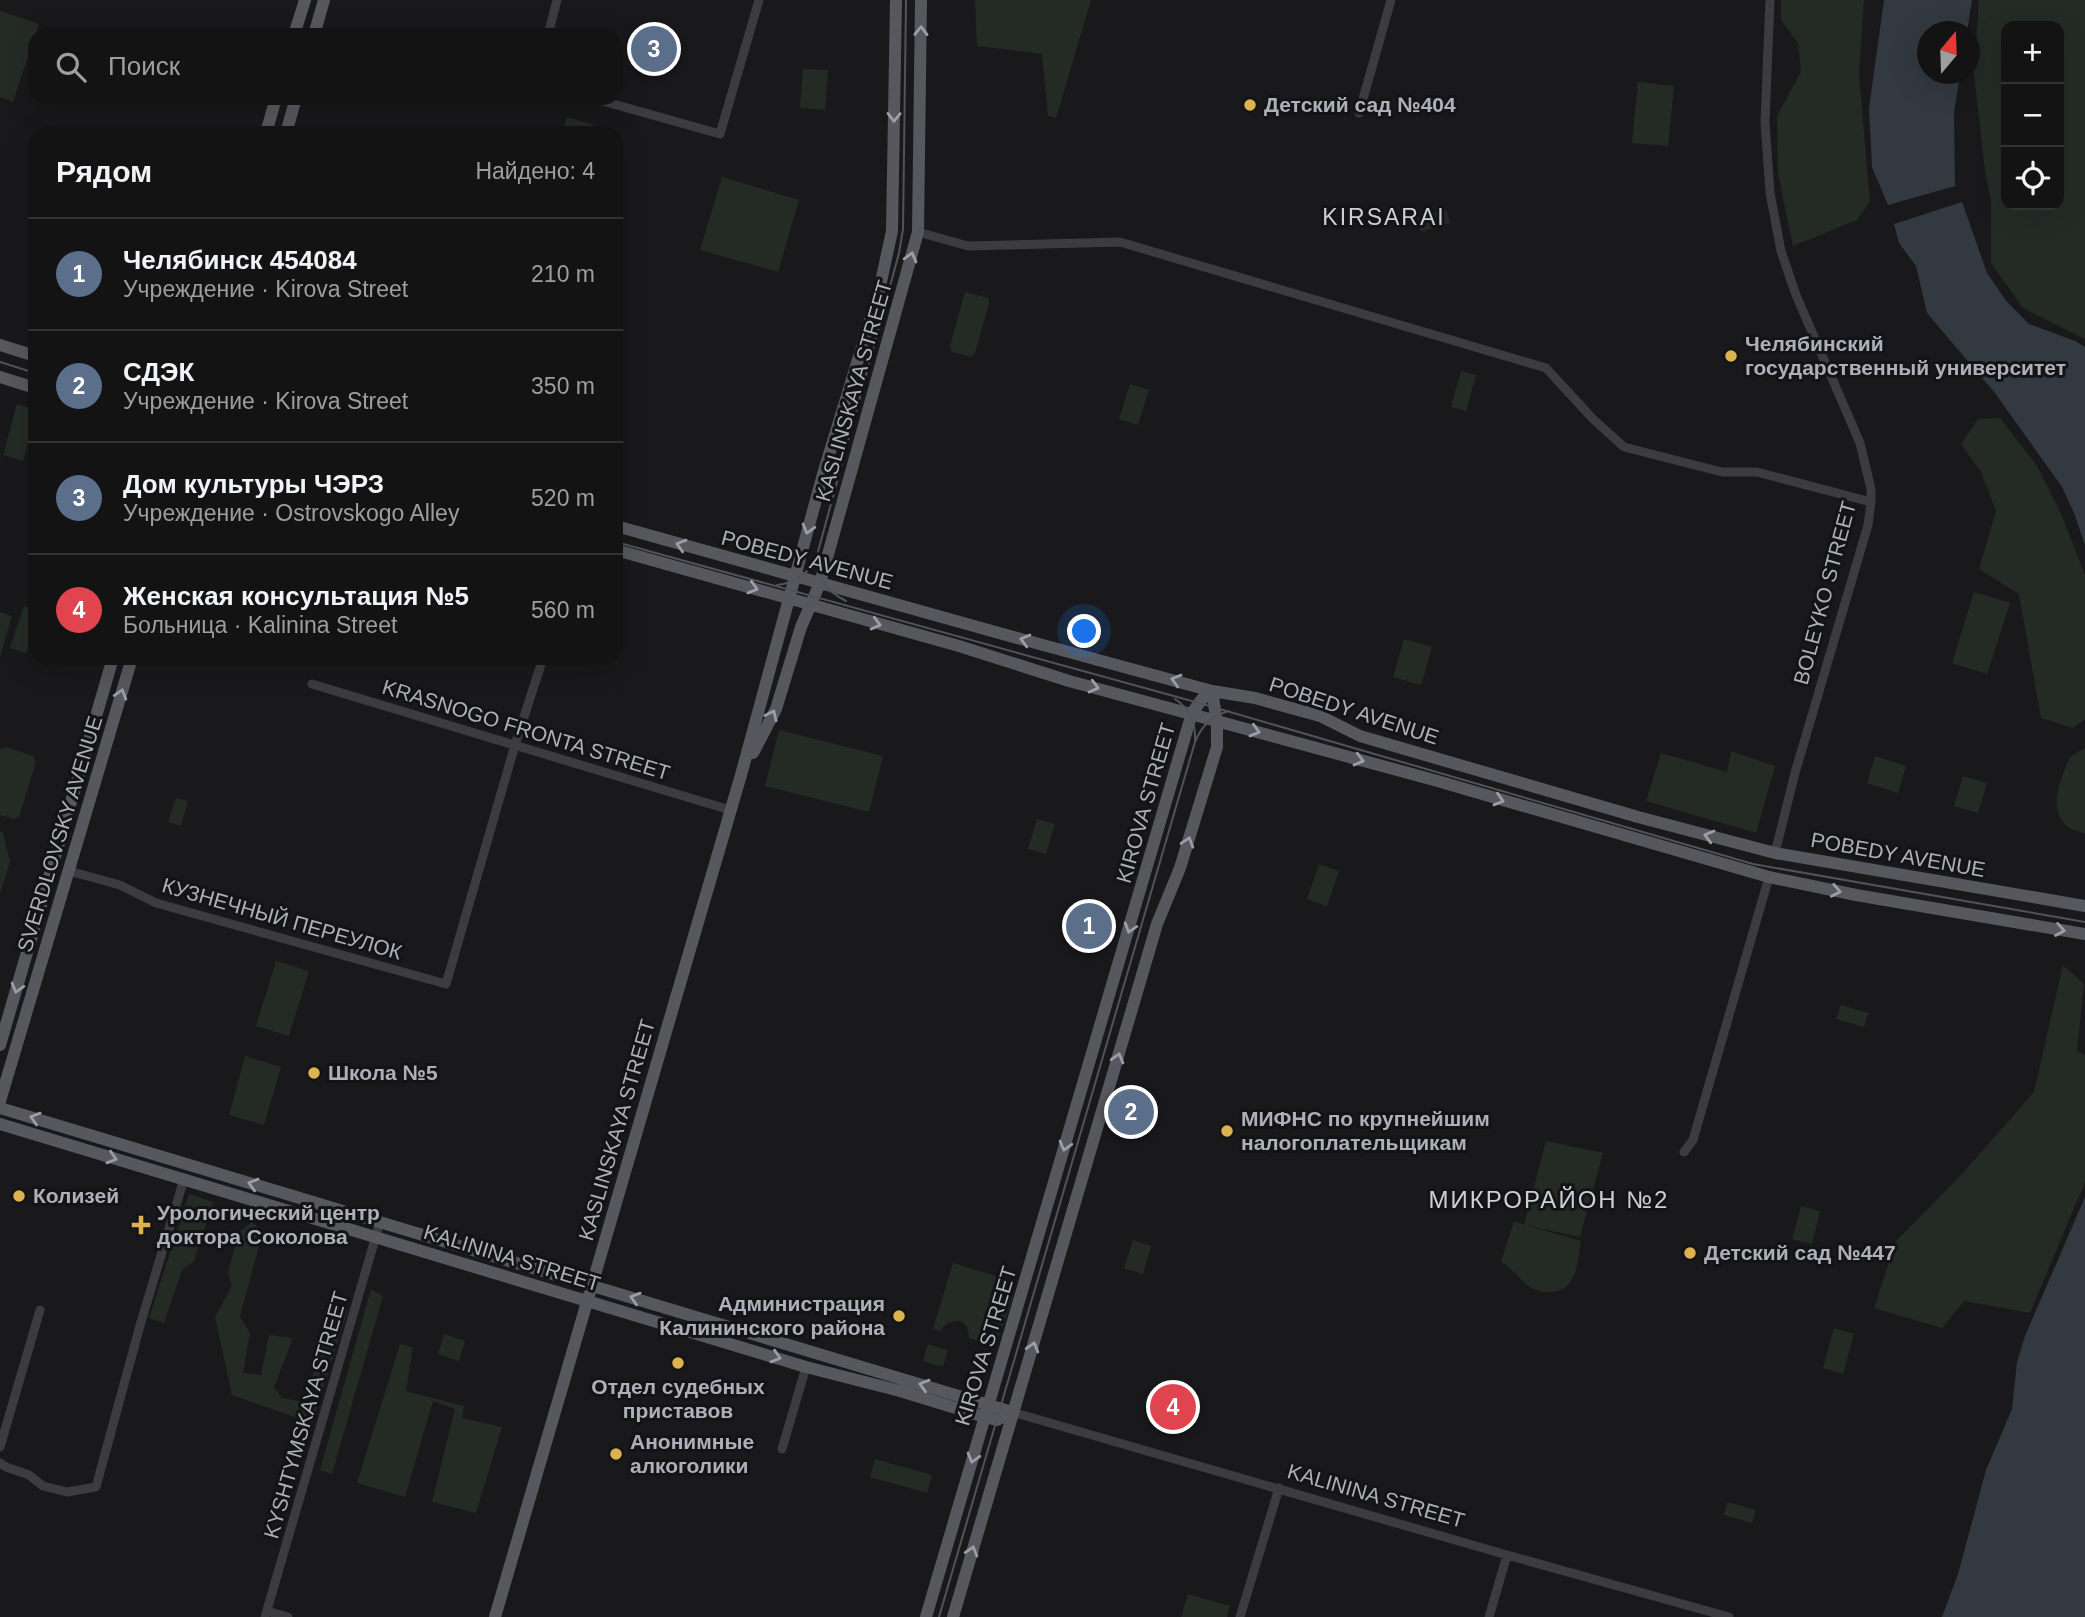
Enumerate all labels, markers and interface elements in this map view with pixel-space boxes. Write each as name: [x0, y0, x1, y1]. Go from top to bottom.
north arrow: [1917, 21, 1980, 84]
map controls: [2001, 21, 2064, 210]
button: +: [2001, 21, 2064, 84]
pin: 3: [631, 23, 677, 75]
one-way arrow: [913, 25, 929, 36]
search box: [28, 28, 623, 105]
icon: search: [52, 48, 90, 86]
text: Поиск: [108, 51, 180, 81]
button: −: [2001, 84, 2064, 147]
place label: Детский сад №404: [1264, 93, 1456, 116]
marker: Детский сад №404: [1242, 97, 1258, 113]
one-way arrow: [886, 112, 902, 123]
button: locate: [2001, 147, 2064, 210]
text: Рядом: [56, 155, 152, 188]
text: Найдено: 4: [475, 158, 595, 184]
district label: KIRSARAI: [1322, 204, 1446, 230]
text: Челябинск 454084: [123, 245, 357, 275]
one-way arrow: [903, 252, 917, 264]
text: 1: [73, 261, 85, 287]
text: 210 m: [531, 261, 595, 287]
text: Учреждение · Kirova Street: [123, 276, 408, 302]
street label: KASLINSKAYA STREET: [811, 277, 896, 504]
place label: Челябинский государственный университет: [1745, 332, 2066, 379]
marker: Челябинский государственный университет: [1723, 348, 1739, 364]
text: СДЭК: [123, 357, 194, 387]
text: 2: [73, 373, 85, 399]
text: 350 m: [531, 373, 595, 399]
text: Учреждение · Kirova Street: [123, 388, 408, 414]
text: Дом культуры ЧЭРЗ: [123, 469, 384, 499]
text: 3: [73, 485, 85, 511]
text: 520 m: [531, 485, 595, 511]
street label: BOLEYKO STREET: [1789, 498, 1860, 687]
text: Учреждение · Ostrovskogo Alley: [123, 500, 459, 526]
one-way arrow: [801, 523, 816, 535]
street label: POBEDY AVENUE: [719, 526, 895, 593]
one-way arrow: [675, 538, 687, 553]
one-way arrow: [746, 580, 758, 594]
text: Женская консультация №5: [123, 581, 469, 611]
text: 4: [73, 597, 85, 623]
text: 560 m: [531, 597, 595, 623]
text: Больница · Kalinina Street: [123, 612, 397, 638]
your location: [1067, 614, 1101, 648]
one-way arrow: [869, 616, 881, 630]
one-way arrow: [1019, 634, 1031, 648]
street label: POBEDY AVENUE: [1267, 672, 1442, 749]
one-way arrow: [1170, 674, 1182, 689]
street label: KRASNOGO FRONTA STREET: [380, 675, 673, 784]
one-way arrow: [1088, 679, 1100, 693]
one-way arrow: [113, 688, 128, 700]
one-way arrow: [764, 710, 778, 722]
street label: SVERDLOVSKY AVENUE: [13, 713, 106, 955]
street label: KIROVA STREET: [1112, 720, 1179, 885]
one-way arrow: [1249, 723, 1261, 737]
one-way arrow: [1353, 752, 1365, 766]
one-way arrow: [1493, 792, 1505, 807]
street label: POBEDY AVENUE: [1809, 828, 1987, 881]
one-way arrow: [1703, 830, 1715, 844]
one-way arrow: [1180, 836, 1195, 848]
street label: КУЗНЕЧНЫЙ ПЕРЕУЛОК: [160, 873, 405, 964]
one-way arrow: [1830, 882, 1842, 897]
pin: 1: [1066, 900, 1112, 952]
one-way arrow: [1123, 921, 1138, 933]
one-way arrow: [2054, 922, 2066, 937]
one-way arrow: [10, 982, 25, 994]
street label: KASLINSKAYA STREET: [574, 1016, 659, 1243]
one-way arrow: [1110, 1052, 1125, 1064]
place label: Школа №5: [328, 1061, 438, 1084]
marker: Школа №5: [306, 1065, 322, 1081]
pin: 2: [1108, 1086, 1154, 1138]
place label: МИФНС по крупнейшим налогоплательщикам: [1241, 1107, 1490, 1154]
one-way arrow: [29, 1112, 41, 1127]
marker: МИФНС по крупнейшим налогоплательщикам: [1219, 1123, 1235, 1139]
one-way arrow: [1059, 1140, 1074, 1152]
one-way arrow: [106, 1149, 118, 1164]
one-way arrow: [247, 1177, 259, 1192]
place label: Колизей: [33, 1184, 119, 1207]
district label: МИКРОРАЙОН №2: [1429, 1186, 1669, 1213]
marker: Колизей: [11, 1188, 27, 1204]
place label: Урологический центр доктора Соколова: [157, 1201, 380, 1248]
marker: Урологический центр доктора Соколова: [131, 1215, 151, 1235]
street label: KALININA STREET: [421, 1220, 603, 1295]
place label: Детский сад №447: [1704, 1241, 1896, 1264]
marker: Детский сад №447: [1682, 1245, 1698, 1261]
street label: KIROVA STREET: [950, 1263, 1021, 1428]
street label: KYSHTYMSKAYA STREET: [259, 1289, 352, 1541]
one-way arrow: [630, 1292, 642, 1307]
place label: Администрация Калининского района: [659, 1292, 885, 1339]
marker: Администрация Калининского района: [891, 1308, 907, 1324]
one-way arrow: [1025, 1341, 1040, 1353]
one-way arrow: [770, 1349, 782, 1364]
marker: Отдел судебных приставов: [670, 1355, 686, 1371]
place label: Отдел судебных приставов: [591, 1375, 765, 1422]
one-way arrow: [918, 1378, 930, 1393]
pin: 4: [1150, 1381, 1196, 1433]
place label: Анонимные алкоголики: [630, 1430, 754, 1477]
marker: Анонимные алкоголики: [608, 1446, 624, 1462]
one-way arrow: [966, 1452, 981, 1464]
street label: KALININA STREET: [1285, 1459, 1468, 1532]
one-way arrow: [963, 1546, 978, 1558]

